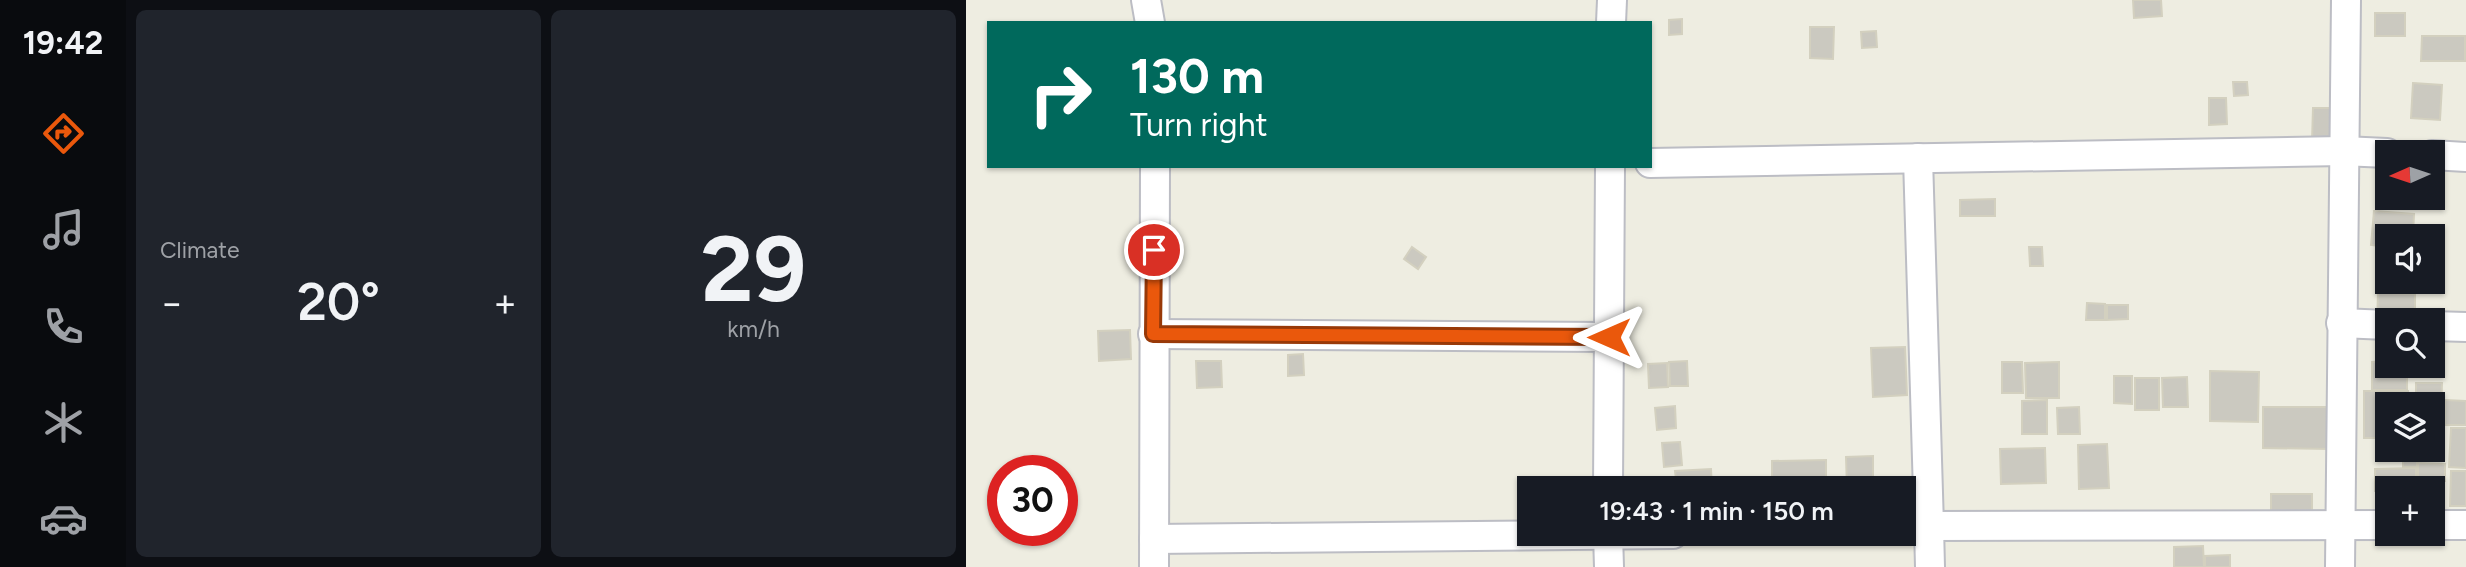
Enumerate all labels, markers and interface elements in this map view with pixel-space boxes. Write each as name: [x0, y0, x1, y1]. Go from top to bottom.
text: 19:42: [23, 24, 103, 62]
text: 130 m: [1130, 46, 1264, 105]
icon: right: [1015, 49, 1106, 140]
text: Turn right: [1130, 106, 1268, 144]
icon: directions: [39, 109, 88, 158]
north arrow: [2375, 140, 2445, 210]
map controls: [2375, 140, 2445, 546]
icon: music: [39, 205, 88, 254]
text: 29: [701, 215, 806, 324]
pin: [1124, 220, 1184, 280]
button: sound: [2375, 224, 2445, 294]
icon: arrive: [1135, 231, 1173, 269]
text: Climate: [160, 236, 239, 264]
text: 20°: [297, 271, 380, 333]
text: −: [160, 280, 184, 326]
text: +: [493, 280, 517, 326]
position arrow: [1572, 300, 1646, 374]
icon: phone: [39, 302, 88, 351]
button: search: [2375, 308, 2445, 378]
text: km/h: [727, 315, 780, 343]
button: layers: [2375, 392, 2445, 462]
icon: climate: [39, 398, 88, 447]
speed limit sign: 30: [987, 455, 1078, 546]
button: +: [2375, 476, 2445, 546]
icon: car: [39, 494, 88, 543]
text: 19:43 · 1 min · 150 m: [1599, 495, 1834, 527]

